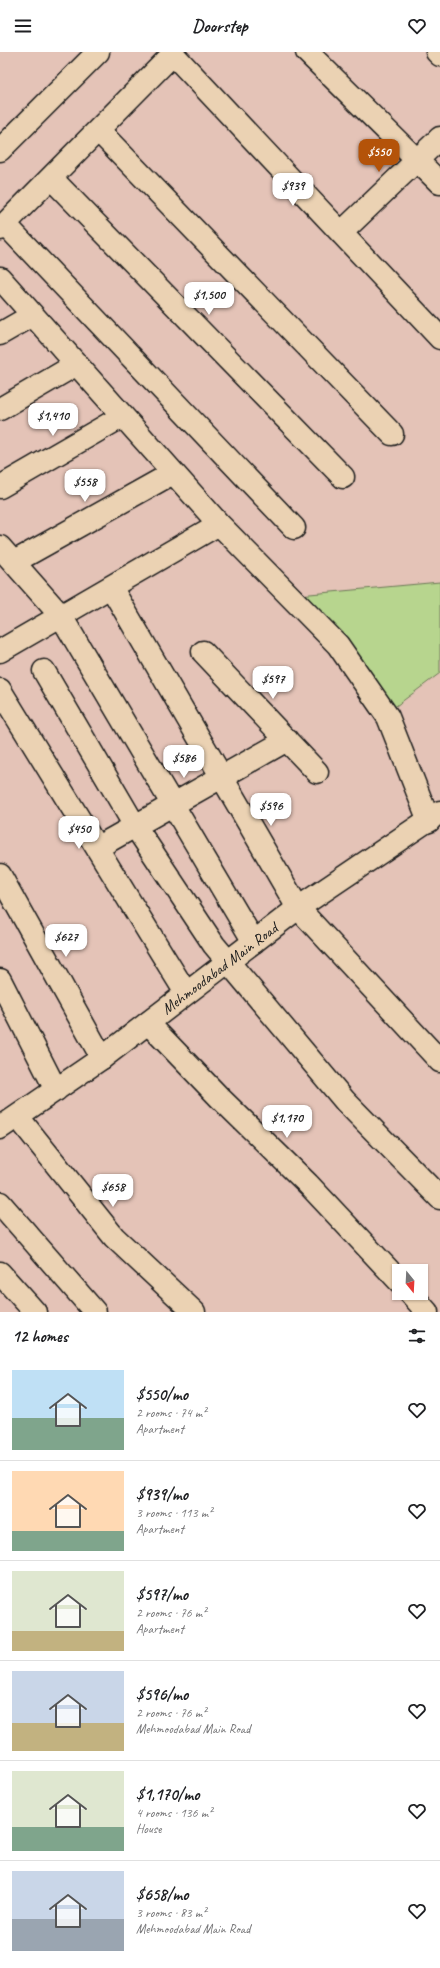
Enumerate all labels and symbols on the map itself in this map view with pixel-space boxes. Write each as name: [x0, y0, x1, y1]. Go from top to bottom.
pin: $550: [355, 139, 403, 173]
pin: $939: [269, 173, 317, 207]
pin: $1,500: [176, 282, 242, 316]
pin: $1,410: [20, 403, 86, 437]
pin: $558: [61, 469, 109, 503]
pin: $597: [249, 666, 297, 700]
pin: $586: [160, 745, 208, 779]
pin: $596: [247, 793, 295, 827]
pin: $450: [55, 816, 103, 850]
street label: Mehmoodabad Main Road: [157, 917, 284, 1019]
pin: $627: [42, 924, 90, 958]
pin: $1,170: [254, 1105, 320, 1139]
pin: $658: [89, 1174, 137, 1208]
north arrow: [392, 1264, 428, 1300]

